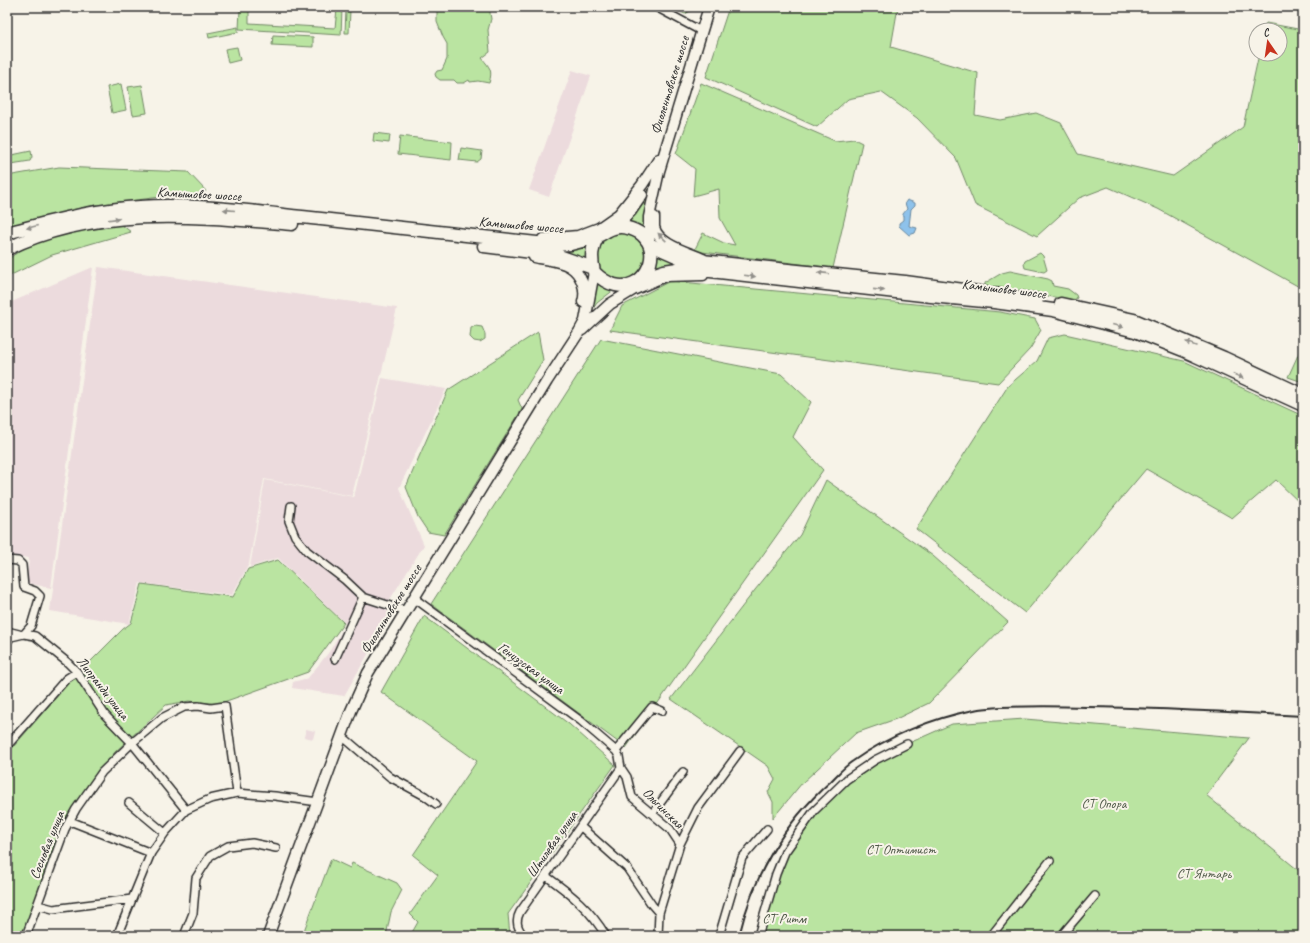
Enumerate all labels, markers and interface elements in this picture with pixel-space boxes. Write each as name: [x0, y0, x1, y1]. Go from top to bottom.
north arrow: [1248, 22, 1288, 62]
text: С: [1262, 24, 1272, 40]
street label: Фиолентовское шоссе: [647, 32, 693, 136]
street label: Камышовое шоссе: [156, 183, 243, 205]
one-way arrow: [223, 206, 235, 213]
street label: Камышовое шоссе: [478, 213, 565, 237]
one-way arrow: [108, 216, 120, 223]
one-way arrow: [25, 224, 37, 230]
one-way arrow: [657, 232, 667, 242]
one-way arrow: [817, 270, 829, 276]
one-way arrow: [744, 273, 756, 279]
street label: Камышовое шоссе: [961, 275, 1048, 303]
one-way arrow: [873, 287, 886, 294]
one-way arrow: [1113, 323, 1125, 329]
one-way arrow: [1185, 340, 1197, 346]
one-way arrow: [1232, 373, 1244, 379]
street label: Фиолентовское шоссе: [357, 560, 426, 657]
street label: Генуэзская улица: [495, 638, 568, 698]
street label: Липранди улица: [73, 653, 134, 724]
street label: Ольгинская: [639, 784, 688, 833]
park label: СТ Опора: [1082, 795, 1128, 812]
street label: Штилевая улица: [523, 807, 582, 881]
street label: Сосновая улица: [26, 808, 69, 881]
park label: СТ Оптимист: [866, 841, 937, 858]
park label: СТ Янтарь: [1177, 865, 1233, 882]
park label: СТ Ритм: [762, 910, 808, 927]

